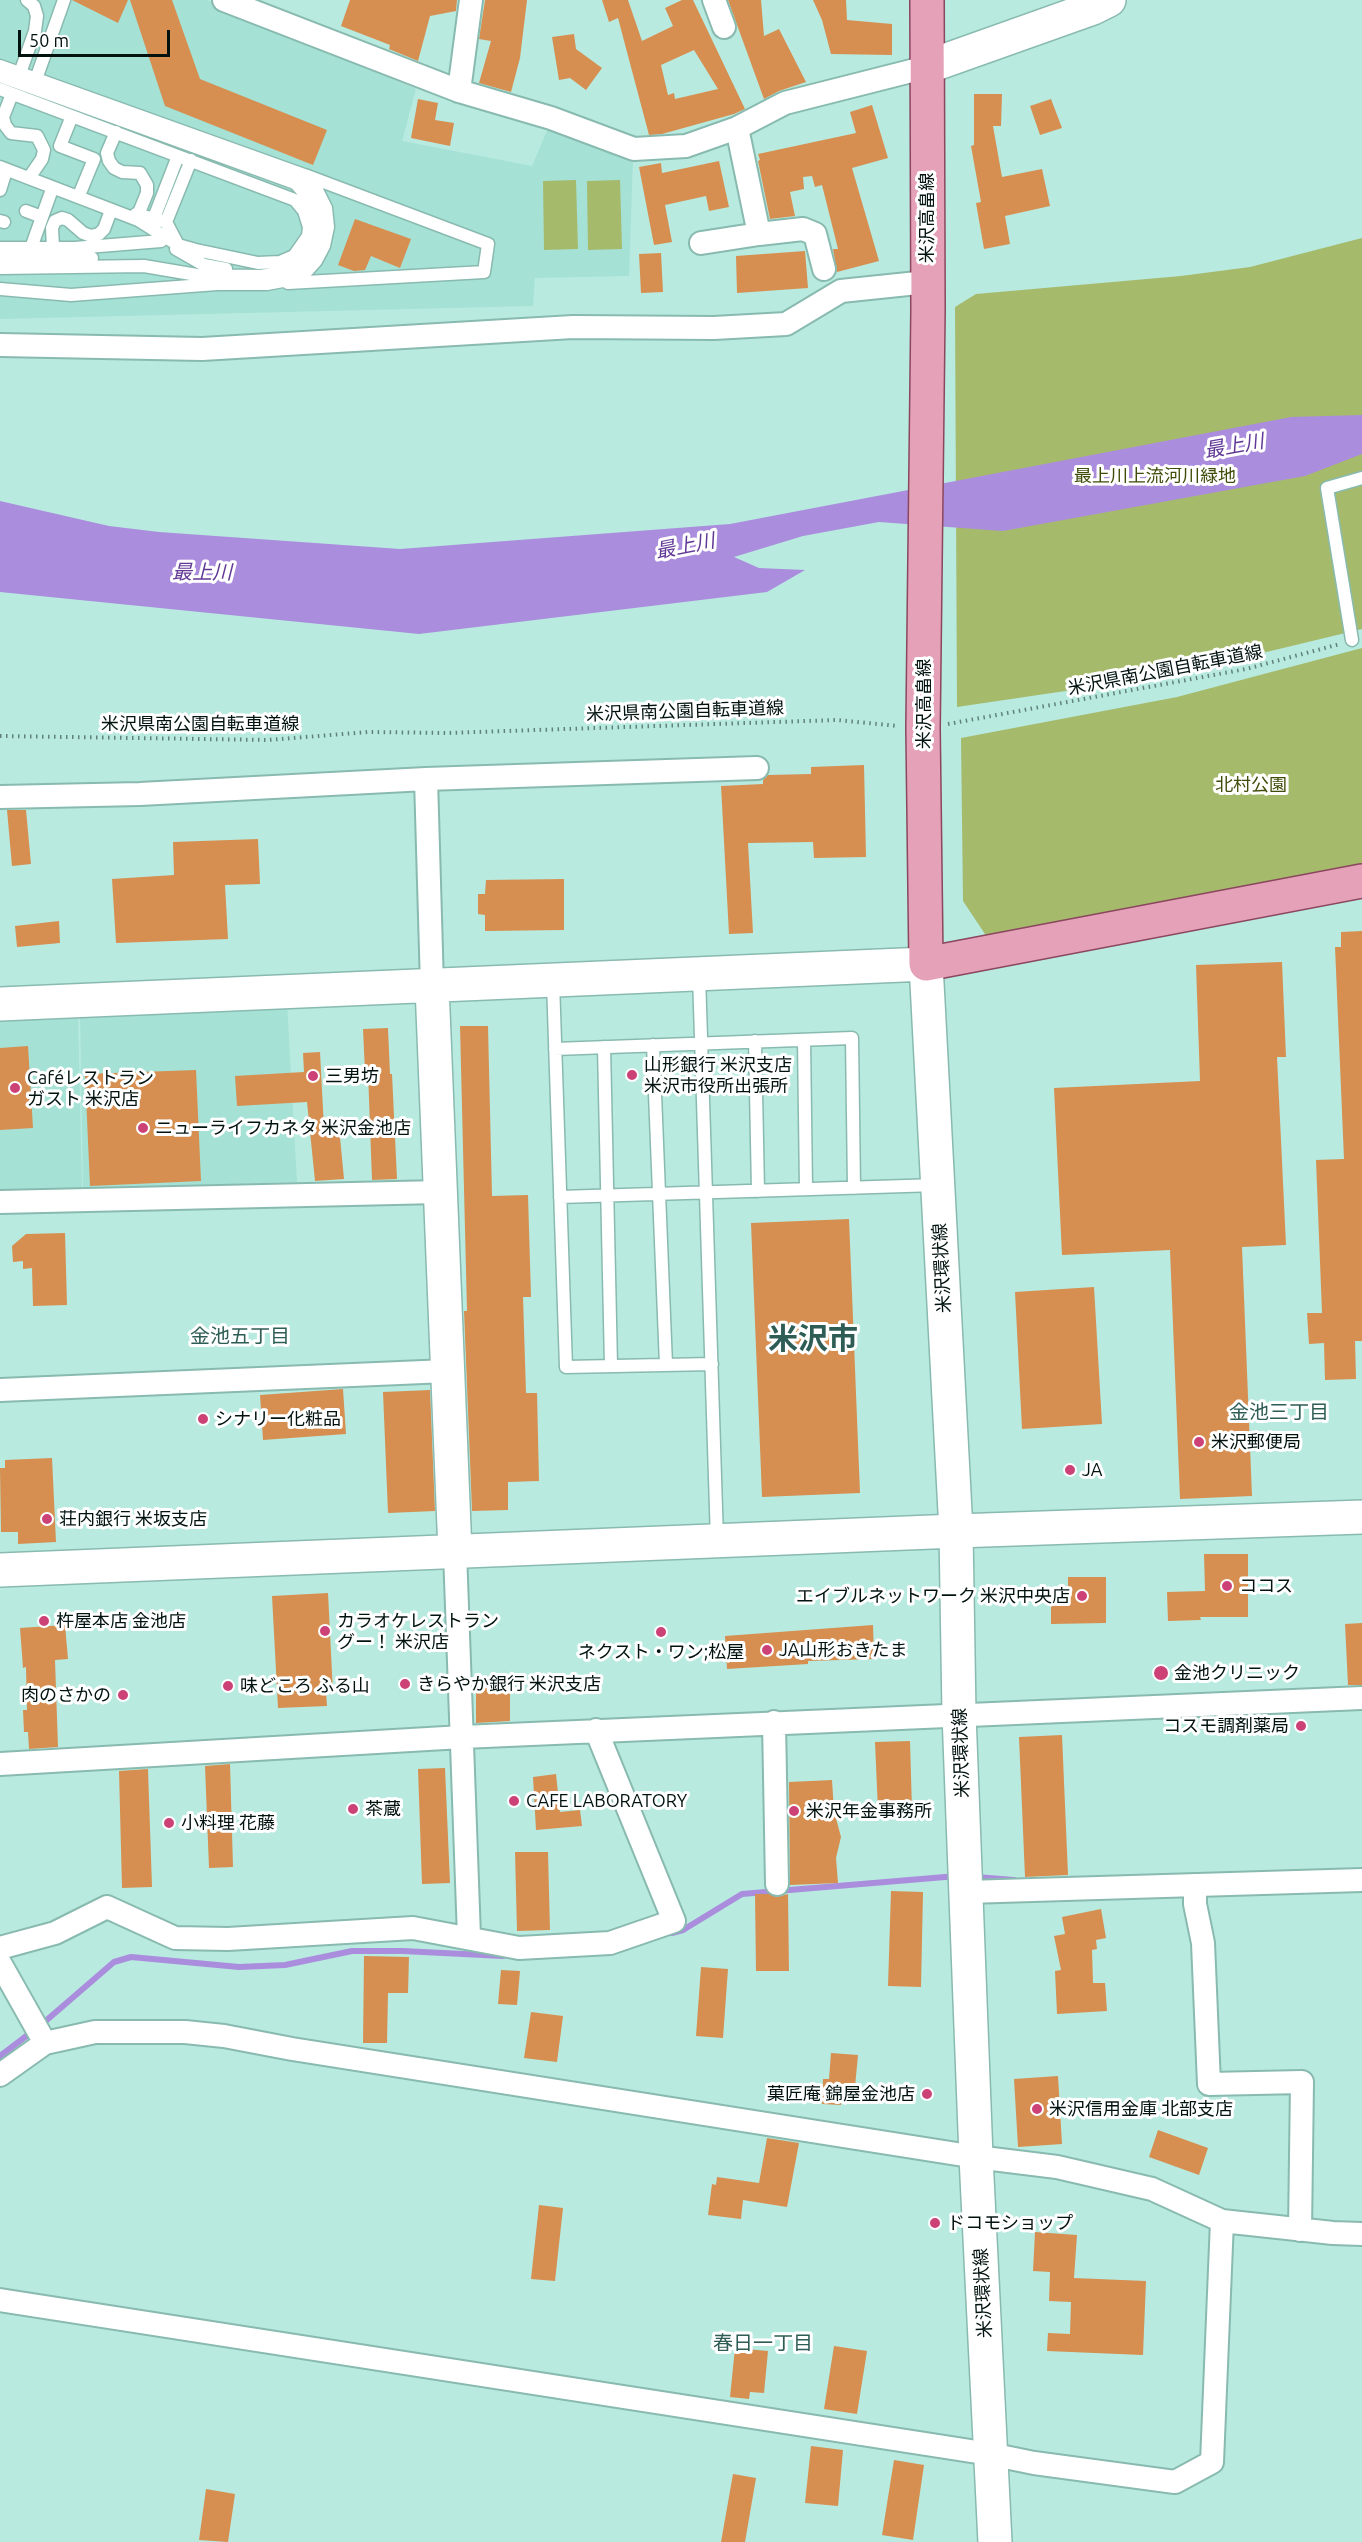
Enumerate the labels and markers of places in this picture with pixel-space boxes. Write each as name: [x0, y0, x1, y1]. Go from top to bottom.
place label: 山形銀行 米沢支店 米沢市役所出張所: [644, 1054, 792, 1096]
place label: 三男坊: [325, 1065, 379, 1087]
place label: Caféレストラン ガスト 米沢店: [27, 1067, 154, 1110]
marker: 山形銀行 米沢支店 米沢市役所出張所: [625, 1068, 639, 1082]
marker: 三男坊: [306, 1069, 320, 1083]
marker: Caféレストラン ガスト 米沢店: [8, 1081, 22, 1095]
place label: ニューライフカネタ 米沢金池店: [155, 1117, 411, 1139]
marker: ニューライフカネタ 米沢金池店: [136, 1121, 150, 1135]
place label: シナリー化粧品: [215, 1408, 341, 1430]
marker: シナリー化粧品: [196, 1412, 210, 1426]
place label: 米沢郵便局: [1211, 1431, 1301, 1453]
marker: 米沢郵便局: [1192, 1435, 1206, 1449]
place label: JA: [1082, 1459, 1103, 1481]
marker: JA: [1063, 1463, 1077, 1477]
place label: 荘内銀行 米坂支店: [59, 1508, 207, 1530]
marker: 荘内銀行 米坂支店: [40, 1512, 54, 1526]
place label: ココス: [1239, 1575, 1293, 1597]
marker: ココス: [1220, 1579, 1234, 1593]
place label: エイブルネットワーク 米沢中央店: [796, 1585, 1070, 1607]
marker: エイブルネットワーク 米沢中央店: [1075, 1589, 1089, 1603]
place label: 杵屋本店 金池店: [56, 1610, 186, 1632]
place label: カラオケレストラン グー！ 米沢店: [337, 1610, 499, 1652]
marker: 杵屋本店 金池店: [37, 1614, 51, 1628]
marker: カラオケレストラン グー！ 米沢店: [318, 1624, 332, 1638]
marker: ネクスト・ワン;松屋: [654, 1625, 668, 1639]
place label: JA山形おきたま: [779, 1639, 908, 1661]
place label: ネクスト・ワン;松屋: [578, 1641, 744, 1663]
marker: JA山形おきたま: [760, 1643, 774, 1657]
place label: 金池クリニック: [1174, 1662, 1300, 1684]
marker: 金池クリニック: [1152, 1664, 1170, 1682]
place label: きらやか銀行 米沢支店: [417, 1673, 601, 1695]
place label: 味どころ ふる山: [240, 1675, 370, 1697]
marker: きらやか銀行 米沢支店: [398, 1677, 412, 1691]
marker: 味どころ ふる山: [221, 1679, 235, 1693]
place label: 肉のさかの: [21, 1684, 111, 1706]
marker: 肉のさかの: [116, 1688, 130, 1702]
place label: コスモ調剤薬局: [1163, 1715, 1289, 1737]
marker: コスモ調剤薬局: [1294, 1719, 1308, 1733]
place label: CAFE LABORATORY: [526, 1790, 687, 1812]
marker: CAFE LABORATORY: [507, 1794, 521, 1808]
place label: 茶蔵: [365, 1798, 401, 1820]
place label: 米沢年金事務所: [806, 1800, 932, 1822]
marker: 茶蔵: [346, 1802, 360, 1816]
marker: 米沢年金事務所: [787, 1804, 801, 1818]
place label: 小料理 花藤: [181, 1812, 275, 1834]
marker: 小料理 花藤: [162, 1816, 176, 1830]
place label: 菓匠庵 錦屋金池店: [767, 2083, 915, 2105]
marker: 菓匠庵 錦屋金池店: [920, 2087, 934, 2101]
place label: 米沢信用金庫 北部支店: [1049, 2098, 1233, 2120]
marker: 米沢信用金庫 北部支店: [1030, 2102, 1044, 2116]
place label: ドコモショップ: [947, 2212, 1073, 2234]
marker: ドコモショップ: [928, 2216, 942, 2230]

